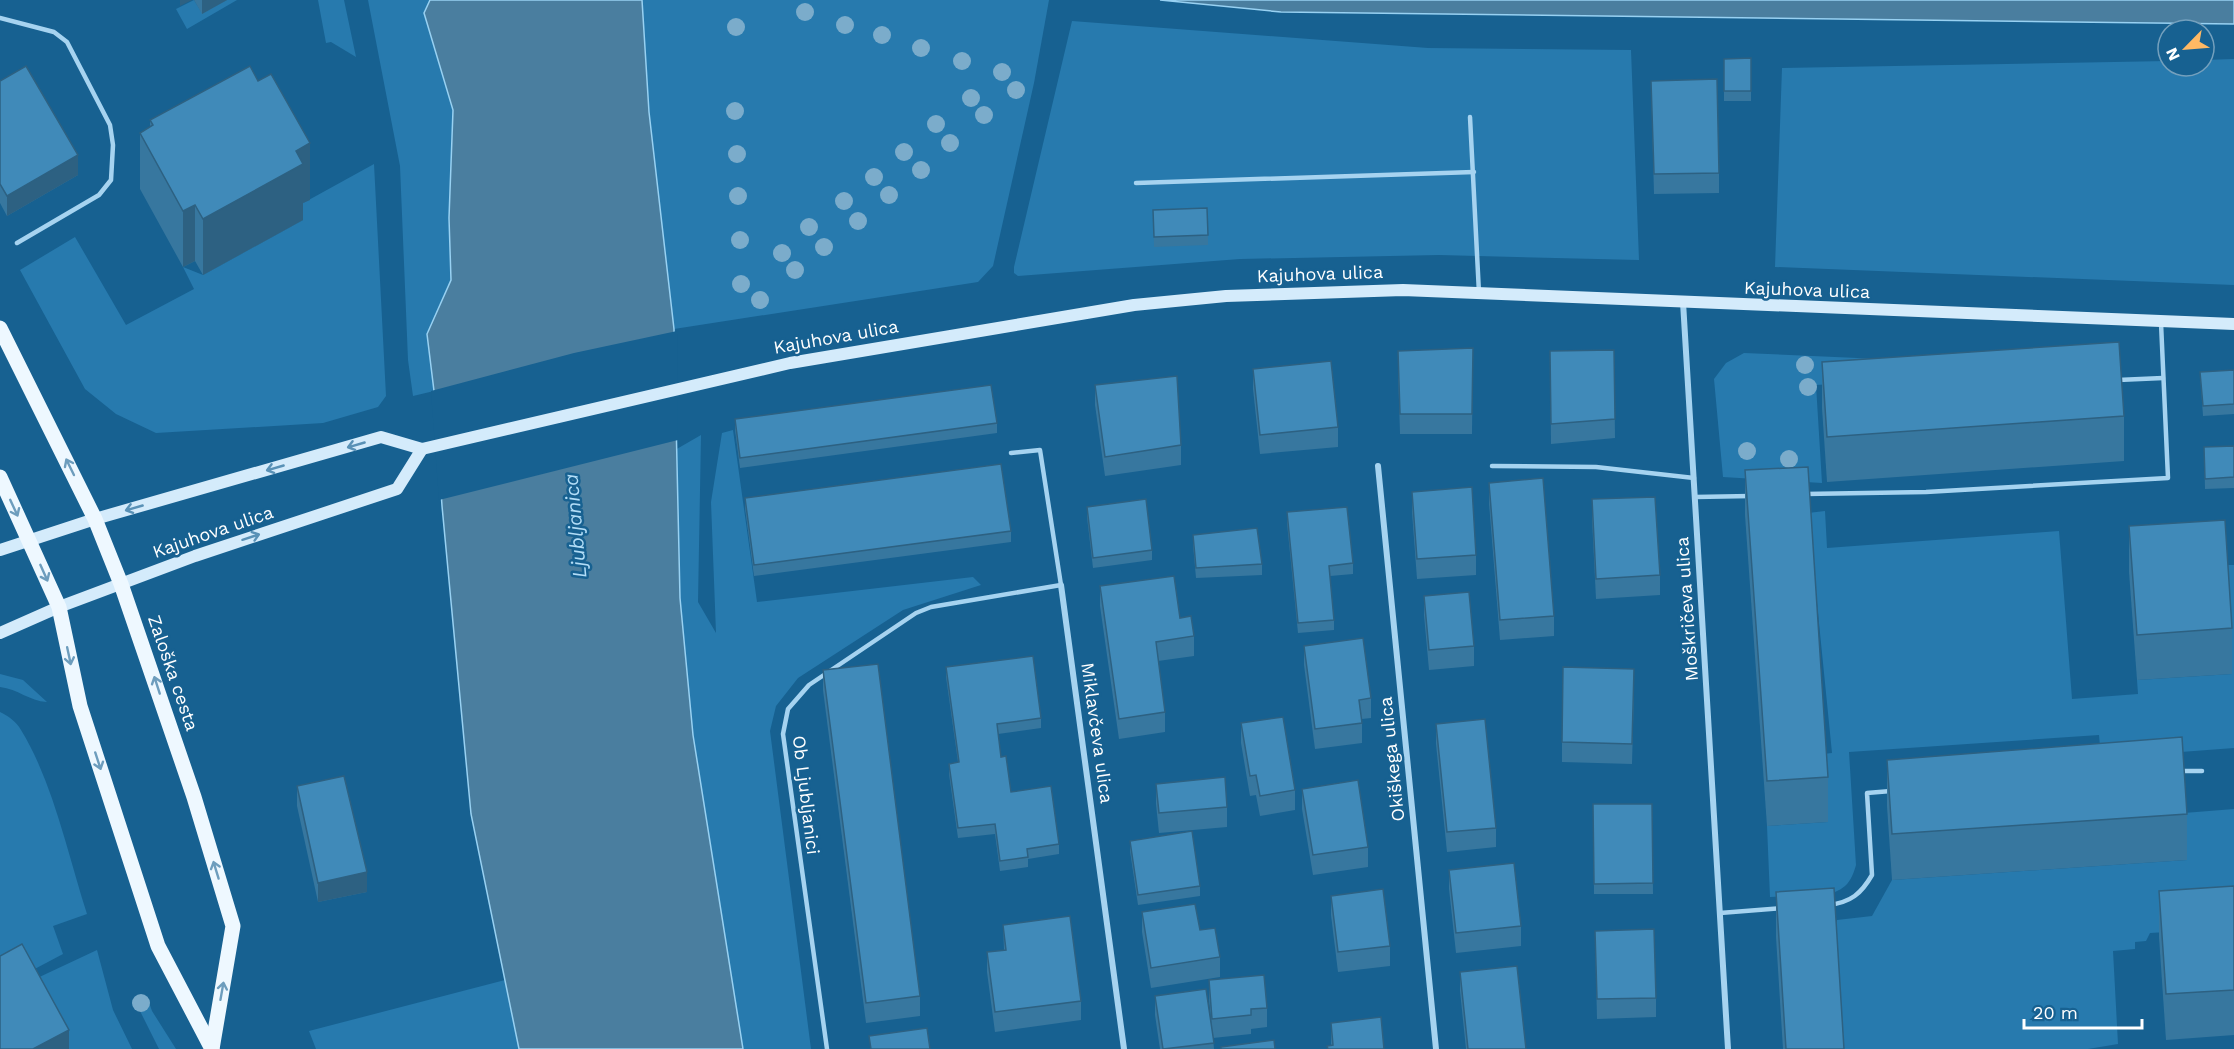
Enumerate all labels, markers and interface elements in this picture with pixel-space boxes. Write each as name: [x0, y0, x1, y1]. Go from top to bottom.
north arrow: [2156, 18, 2216, 78]
text: N: [2162, 45, 2184, 64]
street label: Kajuhova ulica: [1257, 261, 1383, 286]
street label: Kajuhova ulica: [1744, 277, 1870, 302]
street label: Kajuhova ulica: [772, 315, 900, 358]
one-way arrow: [347, 440, 366, 451]
one-way arrow: [63, 458, 75, 476]
one-way arrow: [266, 463, 285, 474]
water label: Ljubljanica: [558, 473, 592, 579]
one-way arrow: [9, 499, 21, 517]
street label: Kajuhova ulica: [150, 501, 276, 562]
one-way arrow: [125, 503, 144, 514]
one-way arrow: [241, 531, 260, 542]
street label: Moškričeva ulica: [1671, 536, 1702, 682]
one-way arrow: [38, 564, 50, 582]
street label: Zaloška cesta: [144, 612, 203, 733]
one-way arrow: [64, 647, 76, 666]
street label: Miklavčeva ulica: [1077, 661, 1118, 805]
one-way arrow: [150, 676, 161, 695]
street label: Okiškega ulica: [1375, 696, 1408, 822]
street label: Ob Ljubljanici: [789, 734, 824, 856]
one-way arrow: [94, 751, 105, 770]
one-way arrow: [210, 861, 221, 880]
one-way arrow: [217, 982, 228, 1002]
scale bar: [2024, 992, 2142, 1030]
text: 20 m: [2033, 1002, 2078, 1023]

